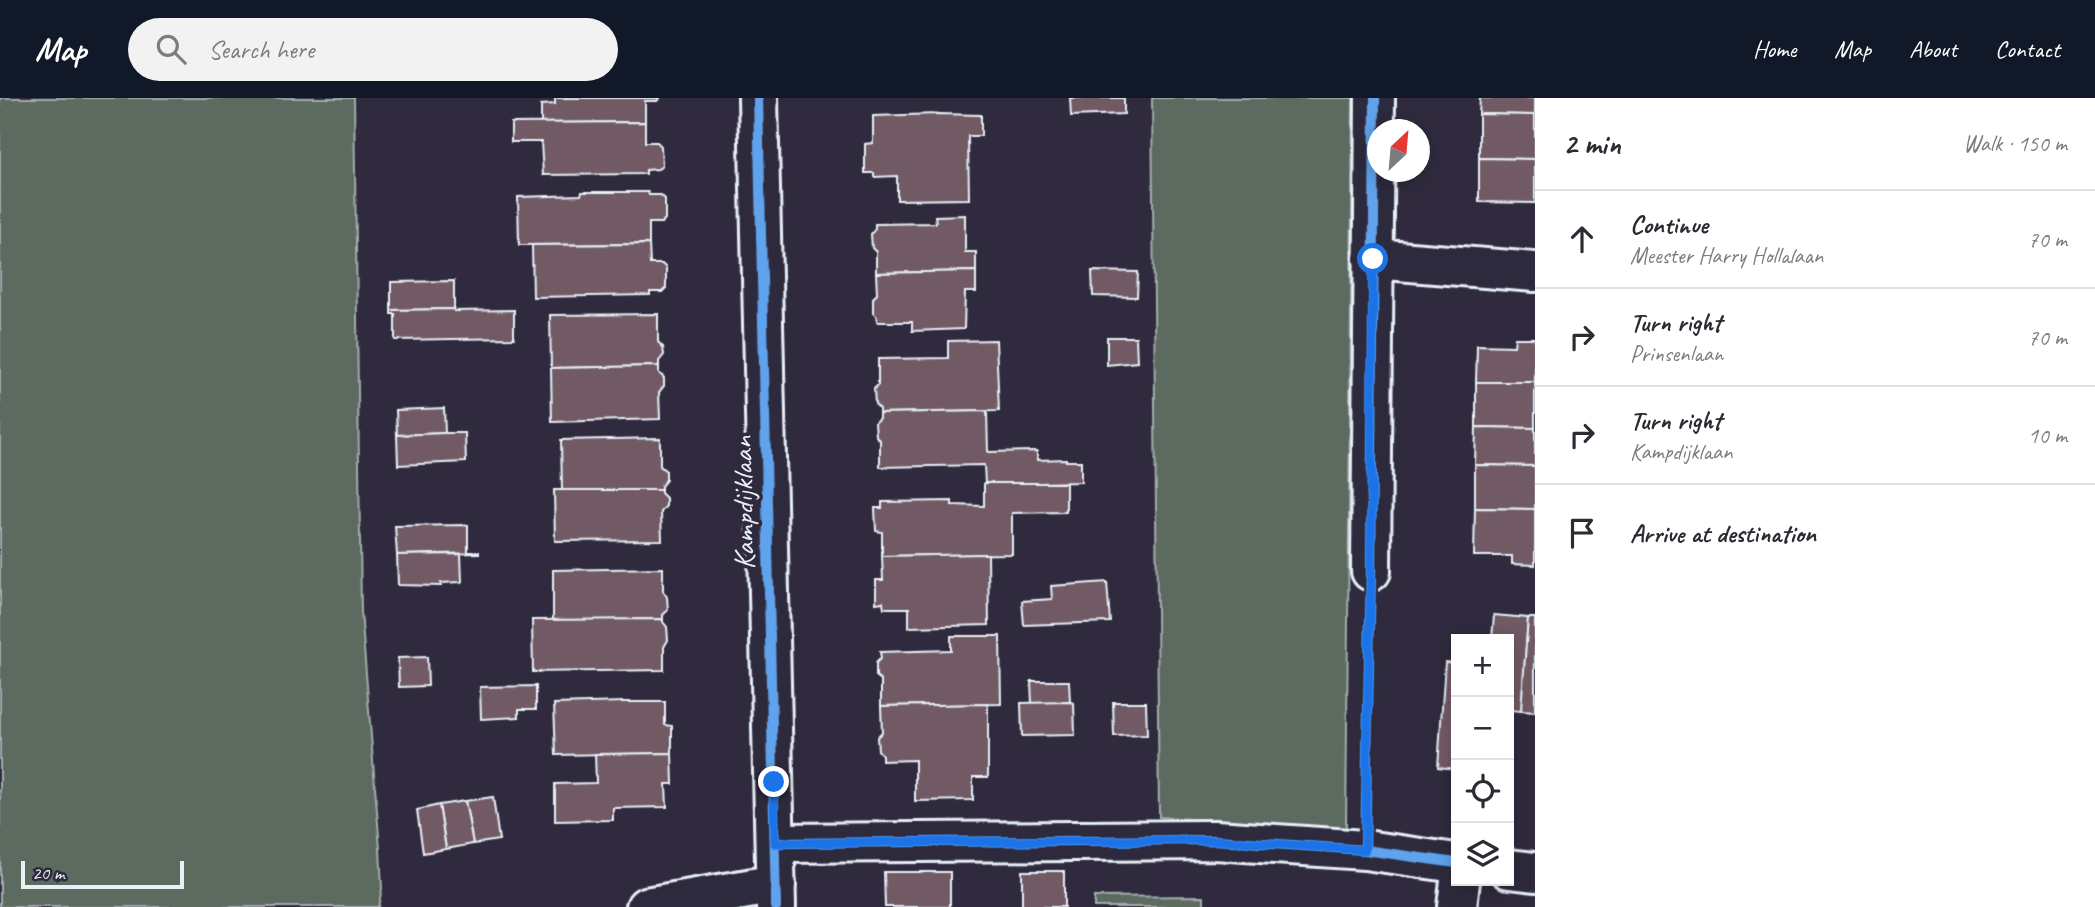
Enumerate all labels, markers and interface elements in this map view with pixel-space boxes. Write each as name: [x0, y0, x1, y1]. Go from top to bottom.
search box: [128, 18, 618, 81]
text: Map: [35, 28, 86, 70]
icon: search: [152, 30, 190, 68]
text: Search here: [208, 33, 314, 66]
text: Home: [1753, 34, 1796, 64]
text: Map: [1834, 34, 1871, 64]
text: About: [1909, 34, 1957, 64]
text: Contact: [1995, 34, 2060, 64]
north arrow: [1367, 119, 1430, 182]
text: 2 min: [1563, 125, 1620, 163]
text: Walk · 150 m: [1963, 129, 2067, 158]
text: Continue: [1630, 208, 1708, 241]
icon: ahead: [1563, 220, 1601, 258]
text: 70 m: [2028, 225, 2067, 254]
text: Meester Harry Hollalaan: [1630, 241, 1823, 270]
route start: [1357, 243, 1388, 274]
text: Turn right: [1630, 306, 1721, 339]
icon: right: [1563, 318, 1601, 356]
text: 70 m: [2028, 323, 2067, 352]
text: Prinsenlaan: [1630, 339, 1723, 368]
text: Turn right: [1630, 404, 1721, 437]
icon: right: [1563, 416, 1601, 454]
text: 10 m: [2028, 421, 2067, 450]
street label: Kampdijklaan: [723, 434, 763, 570]
text: Kampdijklaan: [1630, 437, 1732, 466]
icon: arrive: [1563, 514, 1601, 552]
text: Arrive at destination: [1630, 517, 1816, 550]
map controls: [1451, 634, 1514, 886]
button: +: [1451, 634, 1514, 697]
button: −: [1451, 697, 1514, 760]
button: locate: [1451, 760, 1514, 823]
route end: [758, 766, 789, 797]
button: layers: [1451, 823, 1514, 886]
scale bar: [21, 858, 184, 890]
text: 20 m: [32, 861, 64, 885]

